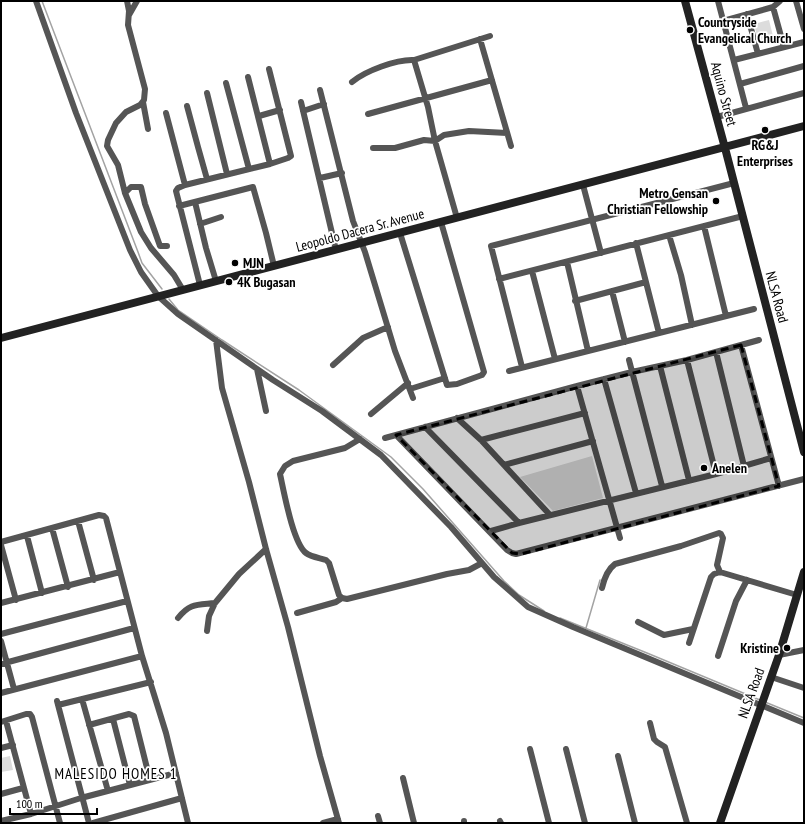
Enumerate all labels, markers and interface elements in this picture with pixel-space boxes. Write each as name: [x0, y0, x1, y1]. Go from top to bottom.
place label: Countryside Evangelical Church: [698, 13, 791, 47]
marker: Countryside Evangelical Church: [685, 25, 695, 35]
street label: Aquino Street: [707, 60, 741, 128]
marker: RG&J Enterprises: [760, 125, 770, 135]
place label: RG&J Enterprises: [737, 136, 793, 170]
place label: Metro Gensan Christian Fellowship: [607, 184, 708, 218]
marker: Metro Gensan Christian Fellowship: [711, 196, 721, 206]
street label: Leopoldo Dacera Sr. Avenue: [294, 204, 426, 256]
place label: MJN: [243, 254, 264, 272]
marker: MJN: [230, 258, 240, 268]
street label: NLSA Road: [762, 269, 792, 325]
place label: 4K Bugasan: [237, 273, 296, 291]
marker: 4K Bugasan: [224, 277, 234, 287]
place label: Anelen: [711, 459, 747, 477]
marker: Anelen: [699, 463, 709, 473]
place label: Kristine: [740, 639, 779, 657]
marker: Kristine: [782, 643, 792, 653]
street label: NLSA Road: [734, 665, 768, 721]
district label: MALESIDO HOMES 1: [54, 764, 178, 783]
scale bar: [10, 790, 97, 816]
text: 100 m: [16, 796, 43, 811]

